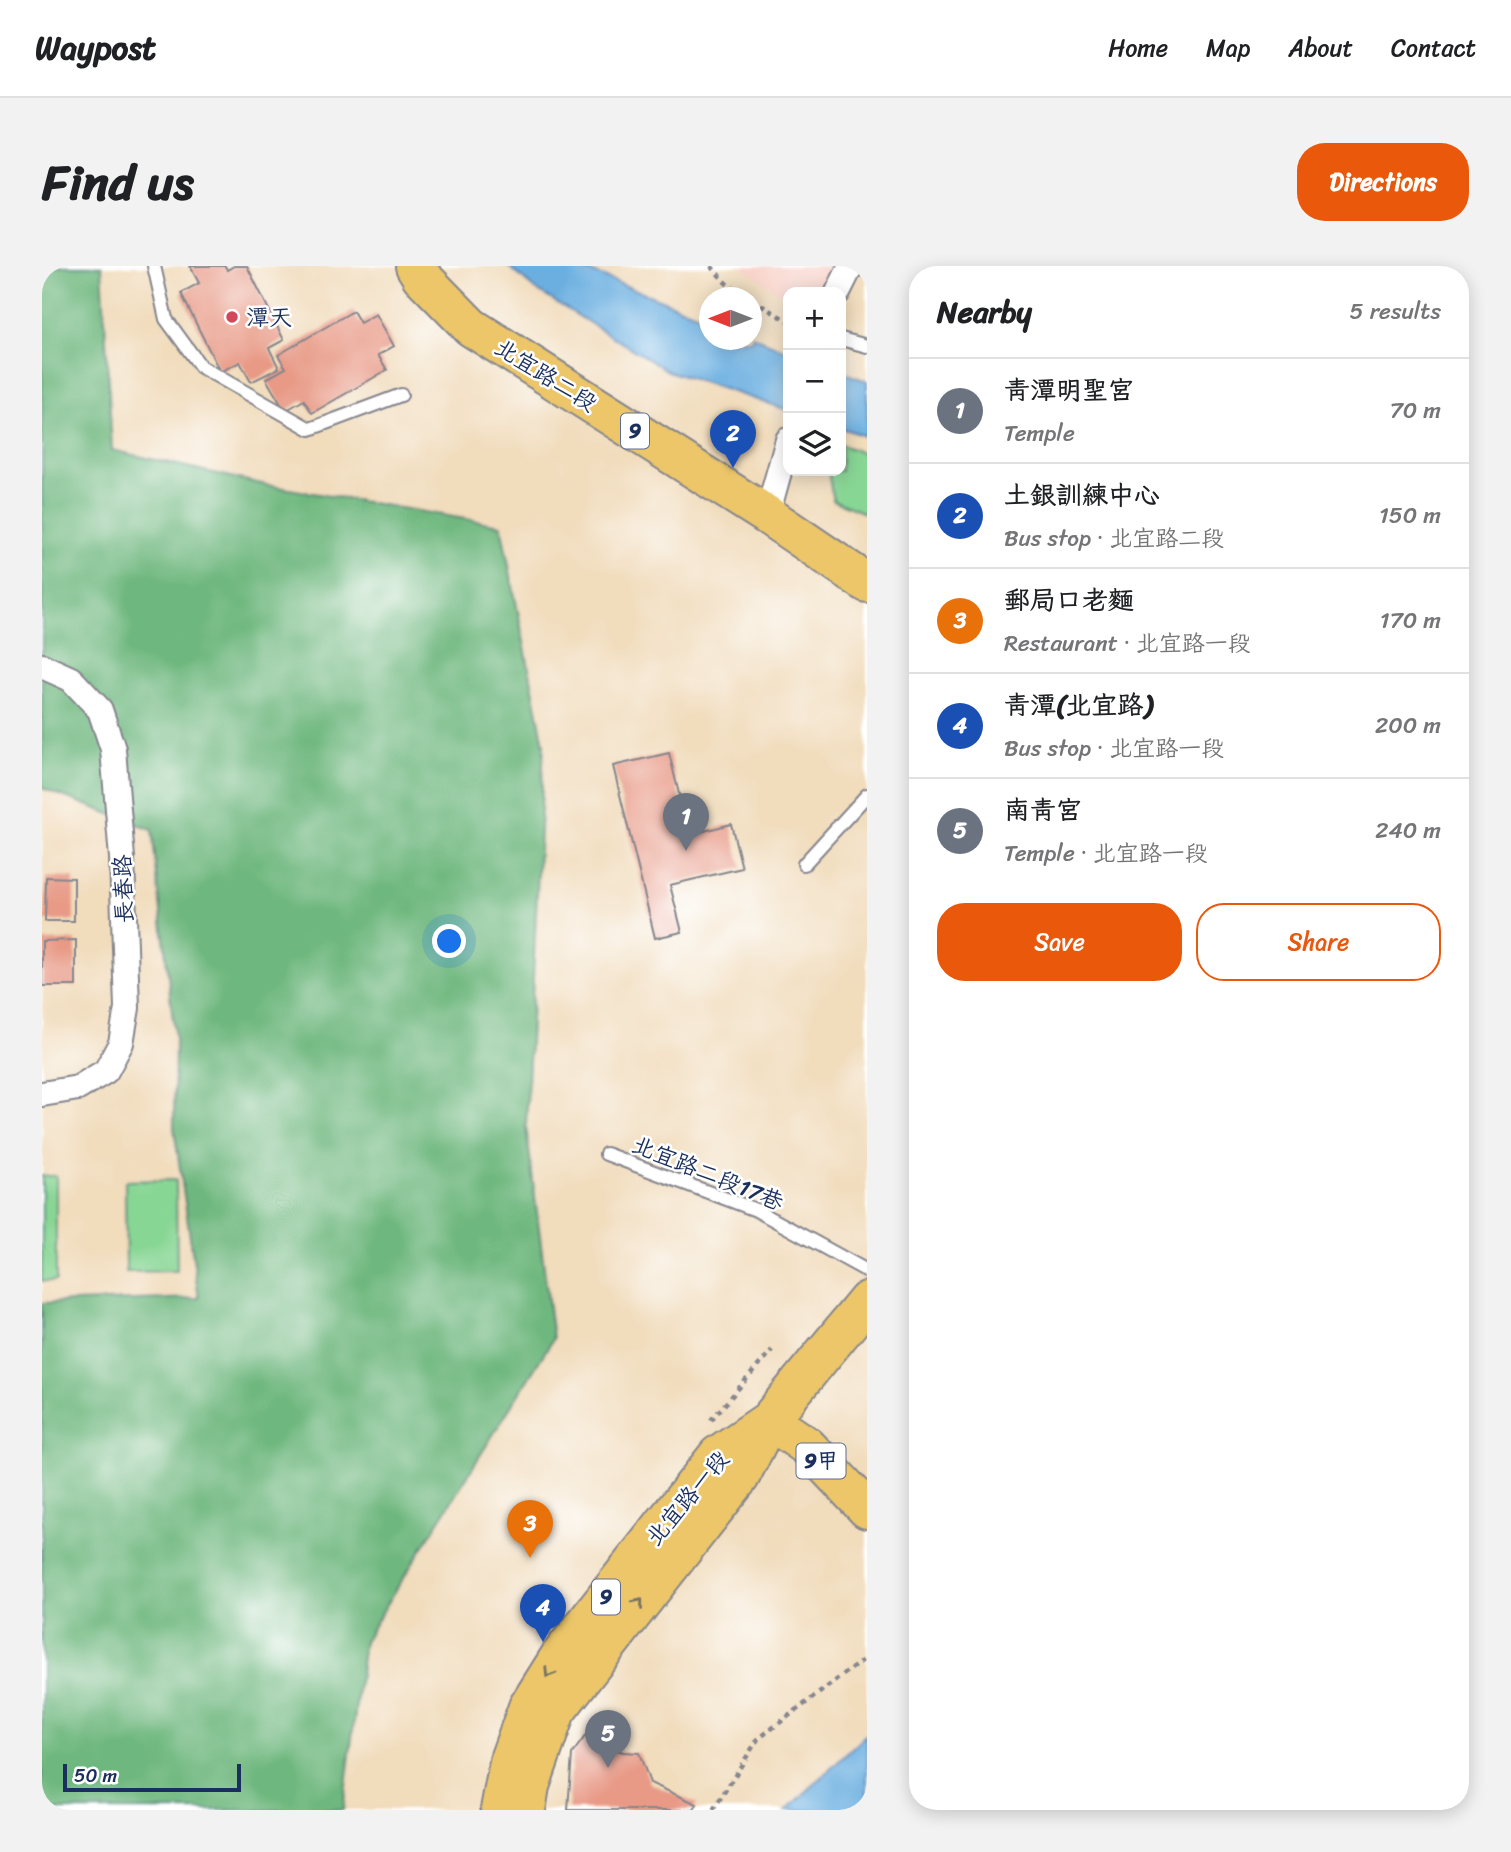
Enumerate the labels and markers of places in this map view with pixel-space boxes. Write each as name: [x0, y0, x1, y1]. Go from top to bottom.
place label: 潭天: [246, 297, 292, 338]
marker: 潭天: [224, 309, 240, 325]
pin: 2: [710, 410, 756, 468]
pin: 1: [663, 793, 709, 851]
pin: 3: [507, 1500, 553, 1558]
pin: 4: [520, 1584, 566, 1642]
pin: 5: [585, 1710, 631, 1768]

